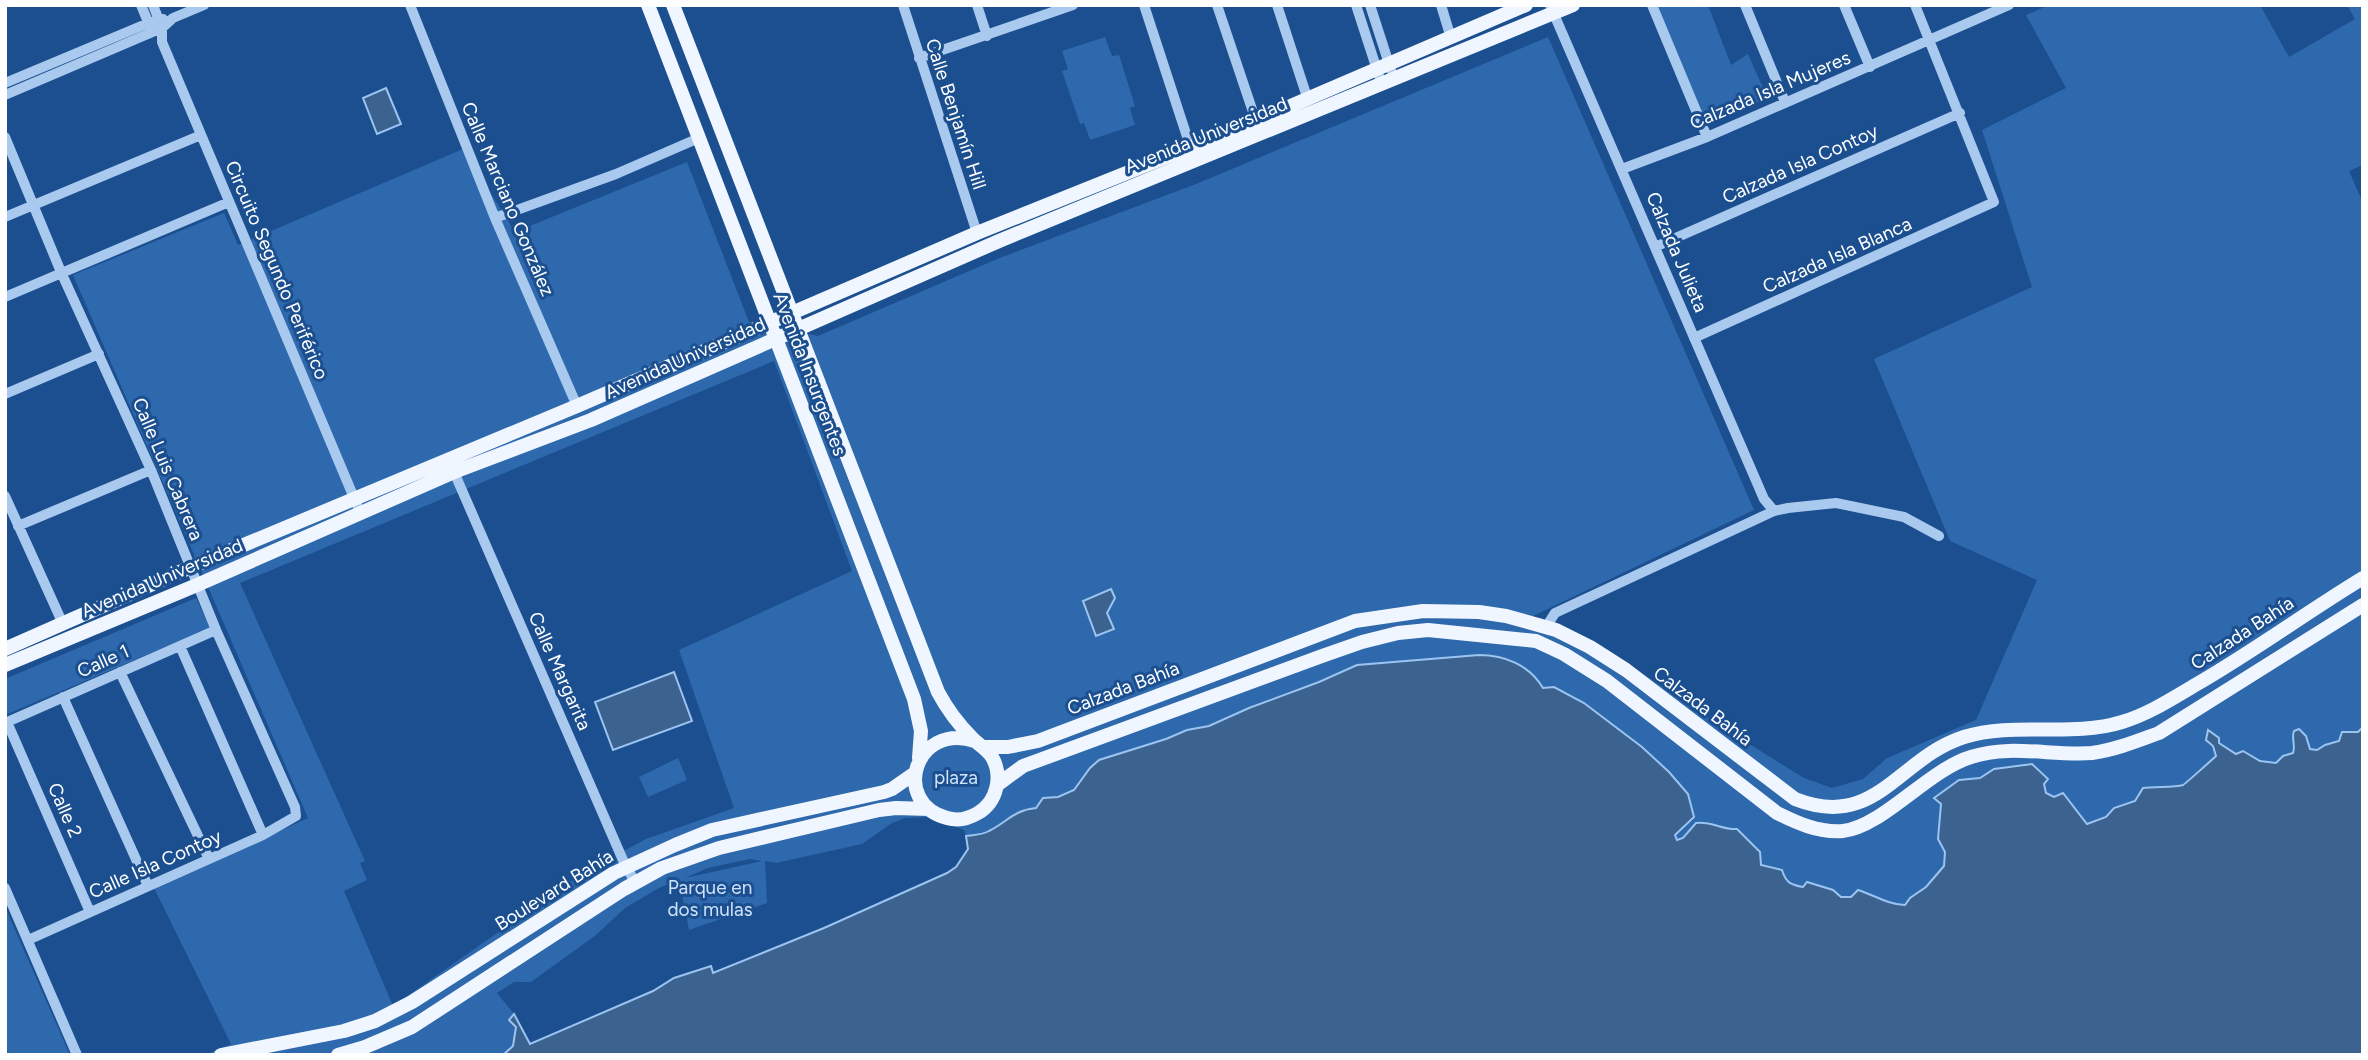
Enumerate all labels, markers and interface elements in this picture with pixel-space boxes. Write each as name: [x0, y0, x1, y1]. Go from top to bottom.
street label: Calle Benjamín Hill: [921, 36, 991, 192]
street label: Calzada Isla Mujeres: [1686, 46, 1854, 134]
street label: Avenida Universidad: [1121, 92, 1291, 178]
street label: Calle Marciano González: [457, 98, 559, 300]
street label: Calzada Isla Contoy: [1719, 119, 1881, 209]
street label: Circuito Segundo Periférico: [220, 157, 334, 383]
street label: Calzada Julieta: [1641, 188, 1713, 316]
street label: Calzada Isla Blanca: [1759, 212, 1915, 298]
street label: Avenida Insurgentes: [768, 289, 852, 459]
street label: Avenida Universidad: [601, 312, 769, 404]
street label: Calle Luis Cabrera: [128, 394, 208, 544]
street label: Avenida Universidad: [78, 534, 246, 622]
street label: Calzada Bahía: [2186, 591, 2298, 675]
street label: Calle Margarita: [524, 608, 596, 734]
street label: Calle 1: [73, 639, 133, 683]
street label: Calzada Bahía: [1064, 656, 1182, 720]
street label: Calzada Bahía: [1649, 661, 1757, 751]
park label: plaza: [934, 766, 978, 789]
street label: Calle 2: [43, 779, 87, 841]
street label: Calle Isla Contoy: [85, 824, 225, 904]
street label: Boulevard Bahía: [491, 844, 617, 936]
park label: Parque en dos mulas: [667, 876, 753, 921]

